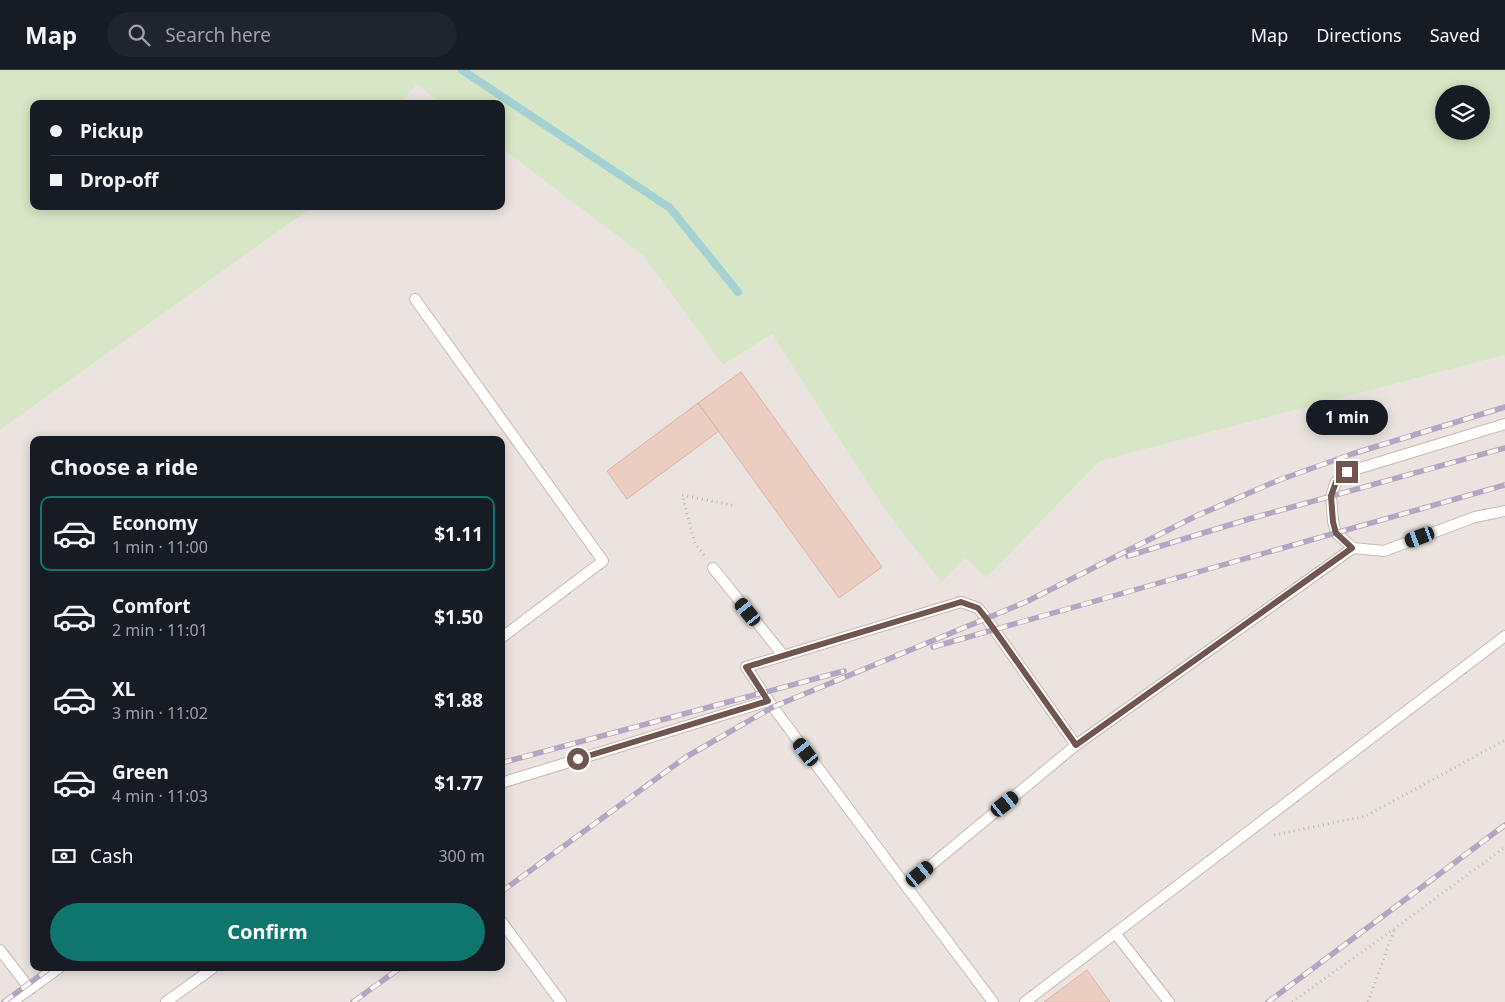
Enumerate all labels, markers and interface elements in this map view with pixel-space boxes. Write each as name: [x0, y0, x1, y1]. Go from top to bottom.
search box: [107, 12, 457, 57]
text: Map: [25, 18, 77, 51]
icon: search: [125, 21, 153, 49]
text: Search here: [165, 22, 271, 48]
text: Map: [1251, 23, 1288, 47]
text: Directions: [1316, 23, 1402, 47]
text: Saved: [1430, 23, 1480, 47]
map controls: [1435, 85, 1490, 140]
button: layers: [1435, 85, 1490, 140]
text: Pickup: [80, 118, 143, 144]
text: Drop-off: [80, 167, 159, 193]
callout: 1 min: [1306, 400, 1388, 434]
text: 1 min: [1325, 406, 1369, 428]
text: Choose a ride: [50, 451, 198, 481]
route end: [1336, 461, 1358, 483]
text: Economy: [112, 510, 198, 536]
icon: car: [52, 511, 97, 556]
text: $1.11: [434, 521, 483, 547]
car: [1403, 525, 1436, 549]
text: 1 min · 11:00: [112, 536, 208, 558]
text: Comfort: [112, 593, 191, 619]
icon: car: [52, 594, 97, 639]
car: [732, 596, 763, 628]
text: $1.50: [434, 604, 483, 630]
text: 2 min · 11:01: [112, 619, 208, 641]
text: XL: [112, 676, 135, 702]
icon: car: [52, 677, 97, 722]
text: $1.88: [434, 687, 483, 713]
text: 3 min · 11:02: [112, 702, 208, 724]
car: [790, 736, 821, 768]
route start: [567, 748, 589, 770]
text: Green: [112, 759, 169, 785]
icon: car: [52, 760, 97, 805]
text: $1.77: [434, 770, 483, 796]
text: 4 min · 11:03: [112, 785, 208, 807]
car: [988, 789, 1021, 819]
icon: cash: [50, 842, 78, 870]
text: Cash: [90, 843, 134, 869]
text: 300 m: [438, 845, 485, 867]
car: [903, 859, 936, 889]
button: Confirm: [50, 903, 485, 961]

